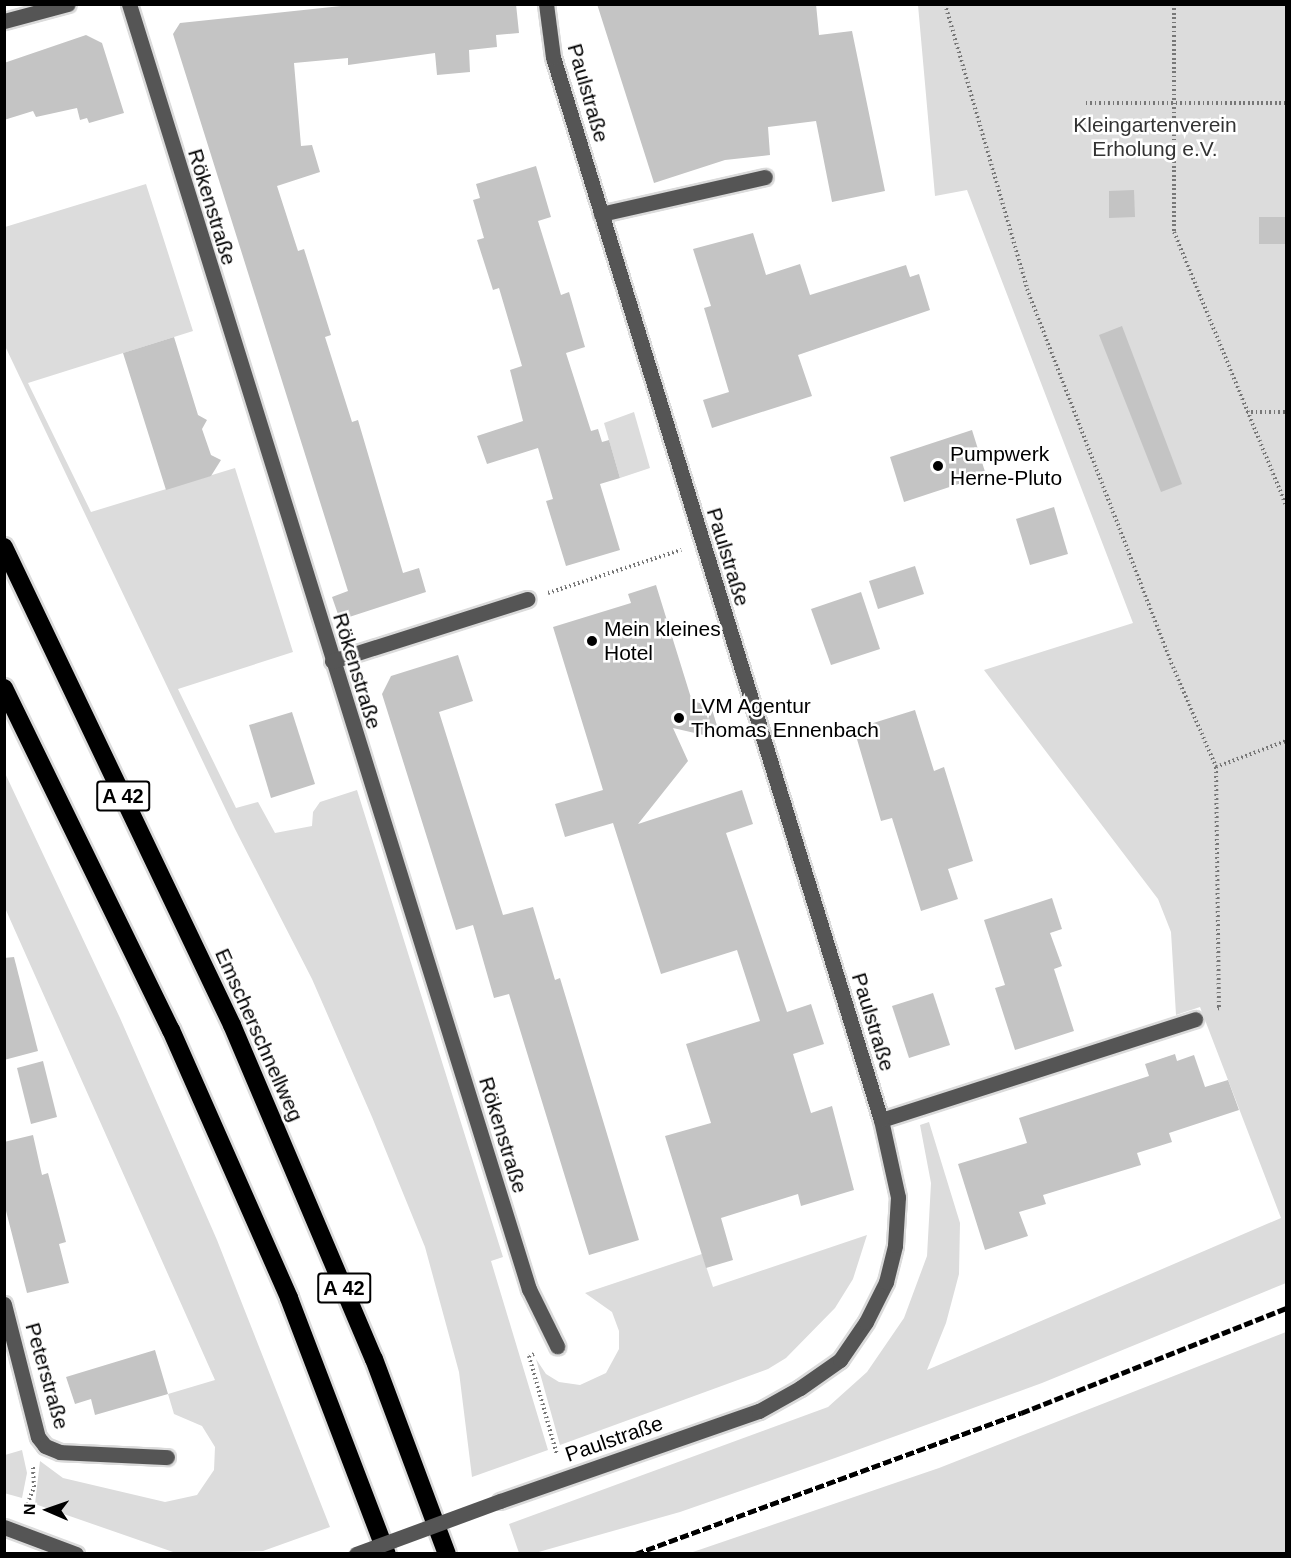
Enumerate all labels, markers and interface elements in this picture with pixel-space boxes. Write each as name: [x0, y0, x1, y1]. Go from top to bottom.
street label: Paulstraße: [562, 41, 614, 145]
park label: Kleingartenverein Erholung e.V.: [1073, 112, 1237, 162]
street label: Rökenstraße: [182, 146, 242, 268]
place label: Pumpwerk Herne-Pluto: [950, 441, 1062, 491]
marker: Pumpwerk Herne-Pluto: [931, 459, 945, 473]
street label: Paulstraße: [701, 505, 755, 609]
street label: Rökenstraße: [327, 610, 387, 732]
place label: Mein kleines Hotel: [604, 616, 721, 666]
marker: Mein kleines Hotel: [585, 634, 599, 648]
place label: LVM Agentur Thomas Ennenbach: [691, 693, 879, 743]
marker: LVM Agentur Thomas Ennenbach: [672, 711, 686, 725]
road number: A 42: [94, 779, 152, 813]
street label: Emscherschnellweg: [210, 945, 308, 1125]
street label: Paulstraße: [846, 970, 900, 1074]
street label: Rökenstraße: [473, 1074, 533, 1196]
road number: A 42: [316, 1271, 372, 1305]
street label: Peterstraße: [20, 1320, 74, 1432]
street label: Paulstraße: [562, 1411, 666, 1467]
north arrow: [18, 1480, 78, 1540]
text: N: [21, 1503, 38, 1515]

